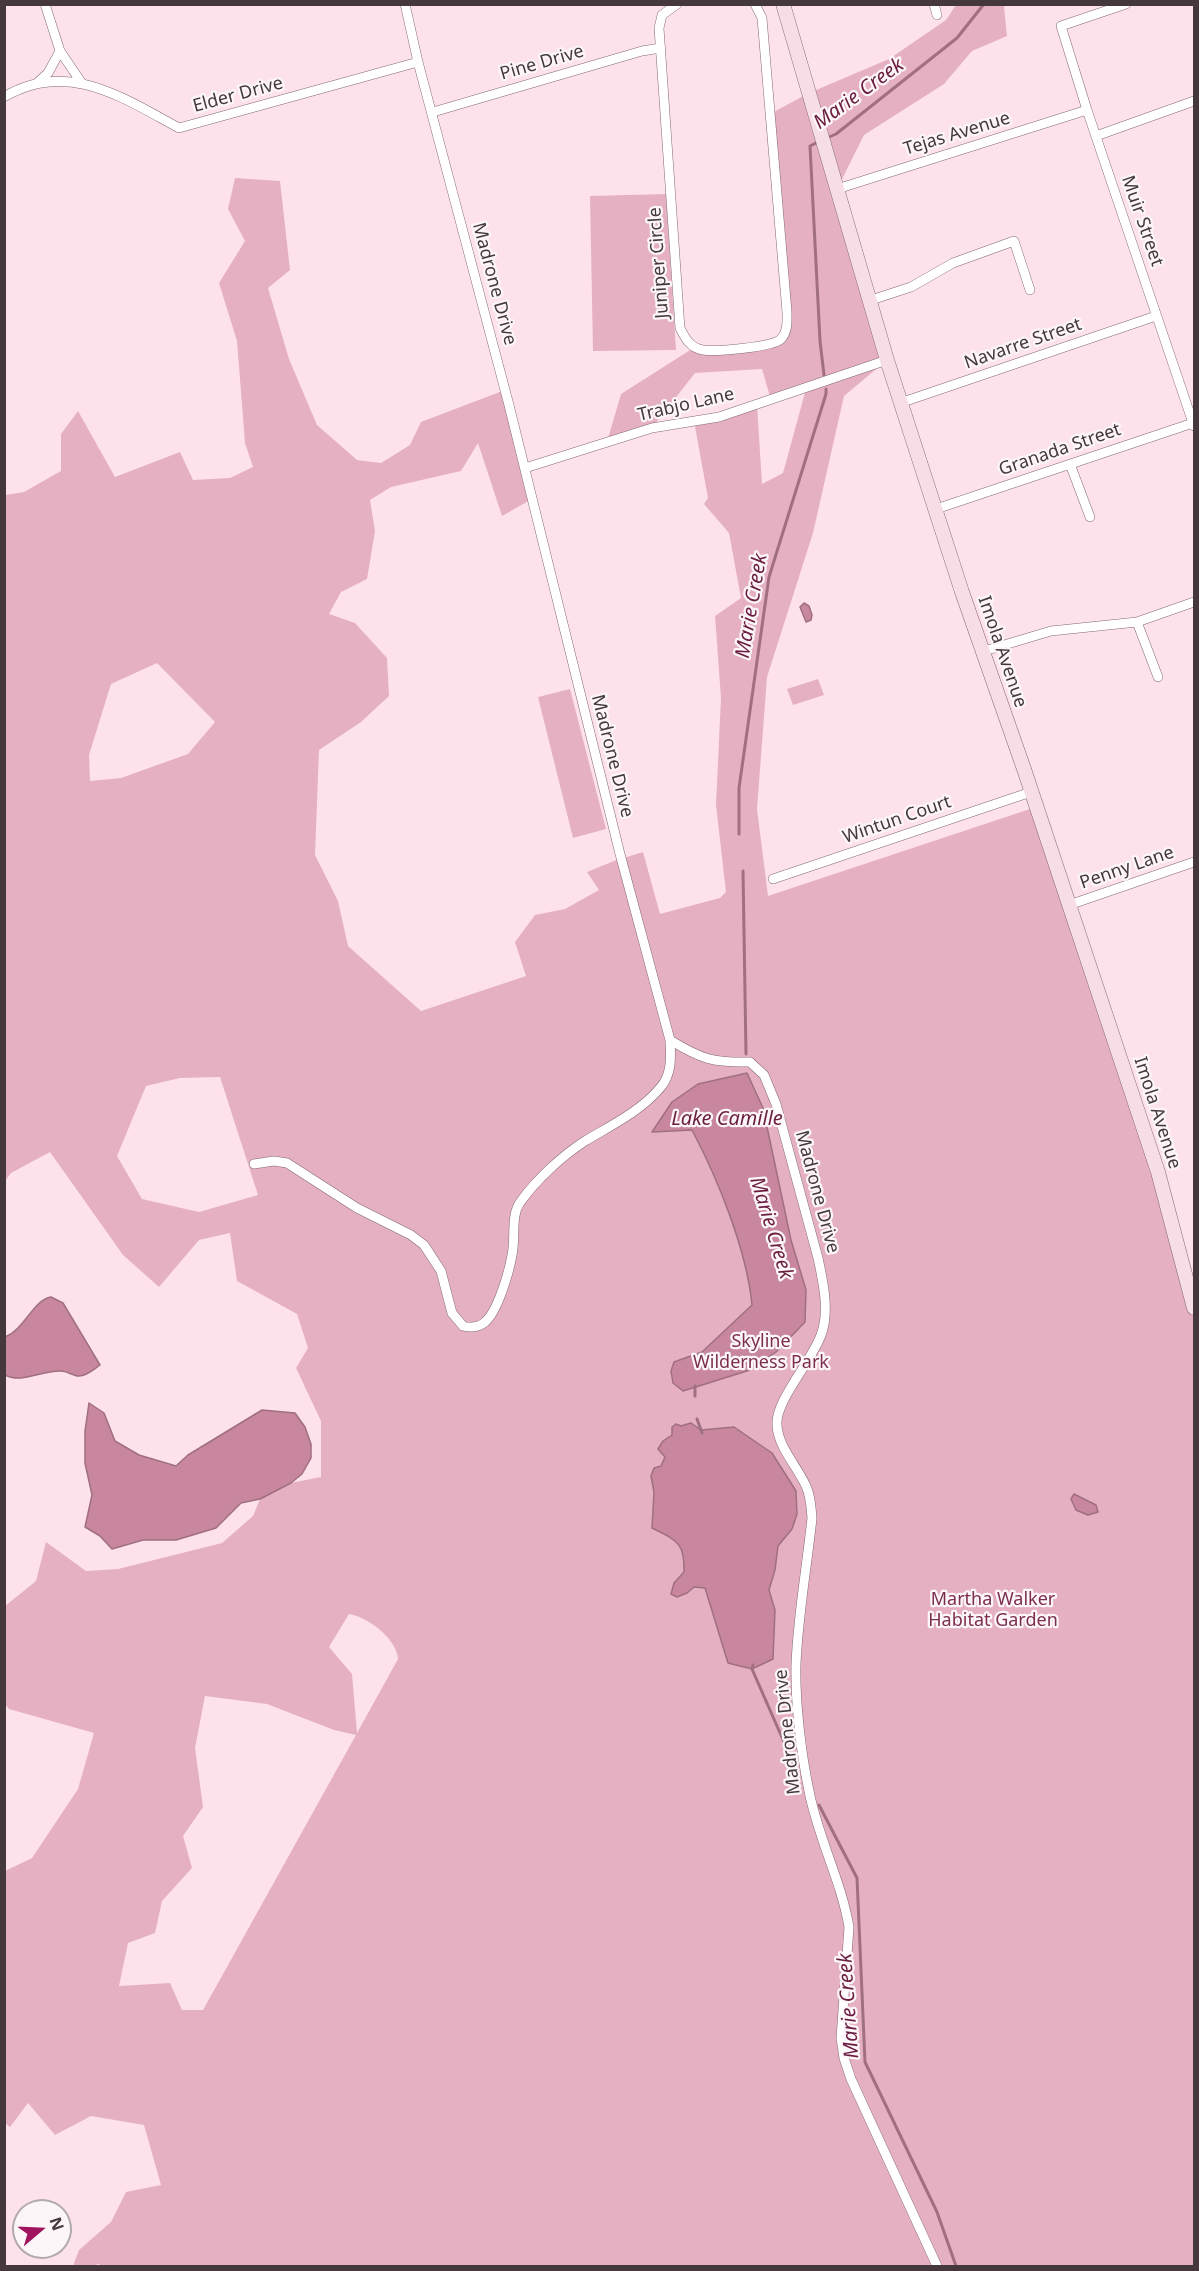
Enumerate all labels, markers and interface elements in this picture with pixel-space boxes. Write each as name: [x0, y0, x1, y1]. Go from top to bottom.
street label: Pine Drive: [498, 41, 586, 85]
water label: Marie Creek: [809, 53, 909, 135]
street label: Elder Drive: [191, 73, 285, 117]
street label: Tejas Avenue: [901, 108, 1013, 160]
street label: Muir Street: [1116, 173, 1168, 269]
street label: Juniper Circle: [644, 207, 674, 319]
street label: Madrone Drive: [467, 220, 521, 348]
street label: Navarre Street: [962, 314, 1084, 374]
street label: Trabjo Lane: [636, 383, 736, 427]
street label: Granada Street: [996, 419, 1124, 481]
water label: Marie Creek: [731, 552, 773, 660]
street label: Imola Avenue: [973, 593, 1031, 711]
street label: Madrone Drive: [586, 692, 638, 820]
street label: Wintun Court: [840, 791, 954, 849]
street label: Penny Lane: [1077, 842, 1177, 894]
street label: Imola Avenue: [1129, 1054, 1185, 1172]
water label: Lake Camille: [671, 1107, 783, 1131]
street label: Madrone Drive: [790, 1128, 844, 1256]
water label: Marie Creek: [744, 1174, 798, 1282]
park label: Skyline Wilderness Park: [693, 1331, 829, 1374]
park label: Martha Walker Habitat Garden: [928, 1589, 1058, 1632]
street label: Madrone Drive: [771, 1668, 805, 1796]
water label: Marie Creek: [833, 1952, 865, 2060]
north arrow: [12, 2199, 72, 2259]
text: N: [45, 2214, 70, 2234]

